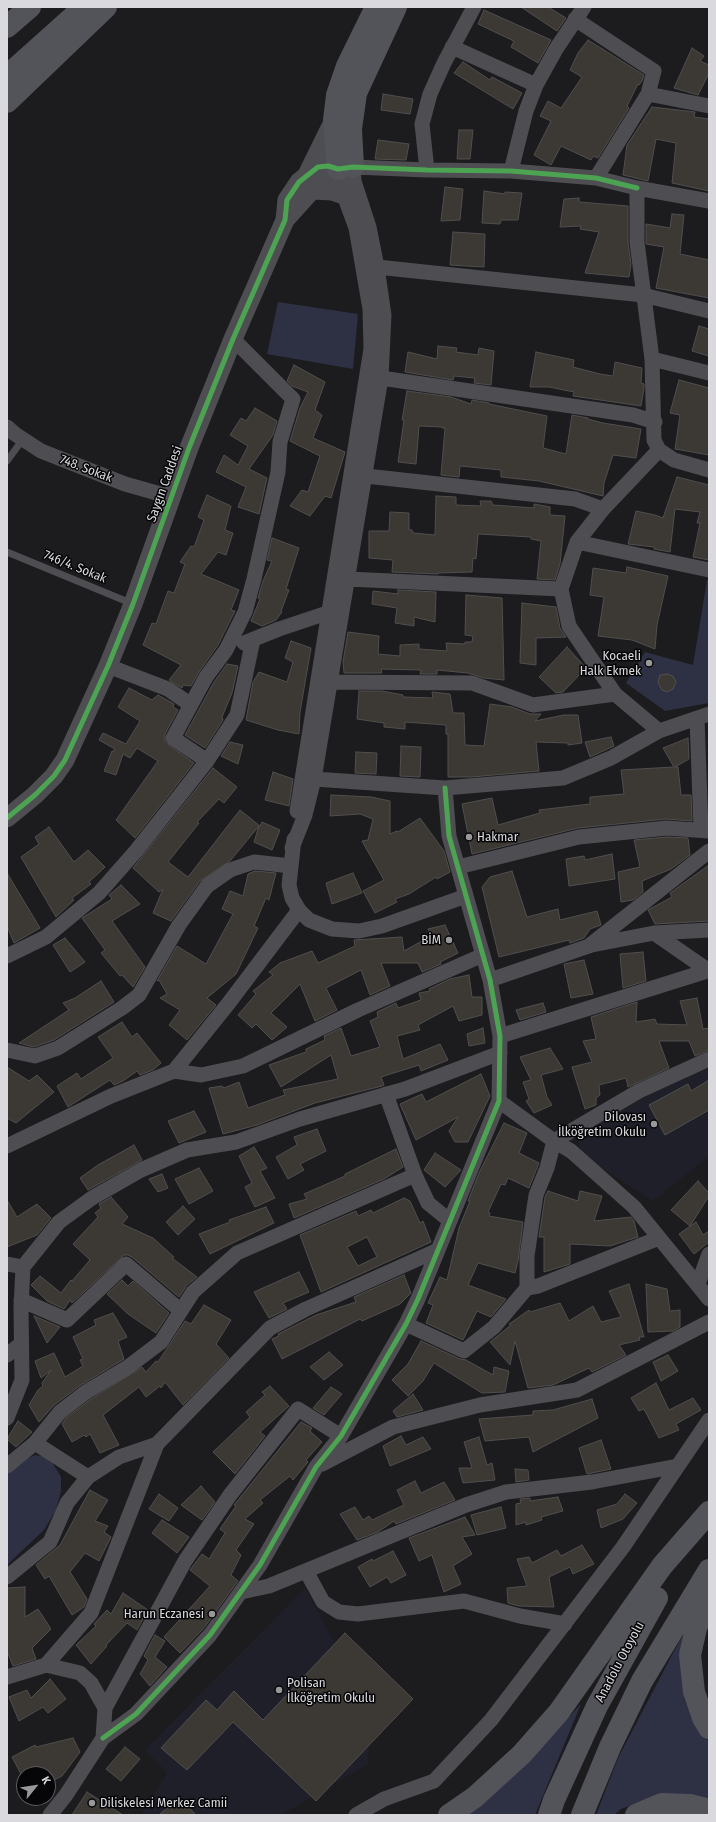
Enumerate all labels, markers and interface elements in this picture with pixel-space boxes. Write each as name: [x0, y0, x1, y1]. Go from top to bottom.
street label: Saygın Caddesi: [144, 444, 186, 524]
street label: 748. Sokak: [58, 452, 114, 486]
street label: 746/4. Sokak: [41, 547, 109, 587]
place label: Kocaeli Halk Ekmek: [580, 648, 641, 679]
marker: Kocaeli Halk Ekmek: [644, 658, 654, 668]
place label: Hakmar: [477, 829, 518, 845]
marker: Hakmar: [464, 832, 474, 842]
place label: BİM: [421, 932, 441, 948]
marker: BİM: [444, 935, 454, 945]
place label: Dilovası İlköğretim Okulu: [558, 1109, 646, 1140]
marker: Dilovası İlköğretim Okulu: [649, 1119, 659, 1129]
place label: Harun Eczanesi: [124, 1606, 204, 1622]
marker: Harun Eczanesi: [207, 1609, 217, 1619]
street label: Anadolu Otoyolu: [592, 1619, 648, 1705]
place label: Polisan İlköğretim Okulu: [287, 1675, 375, 1706]
marker: Polisan İlköğretim Okulu: [274, 1685, 284, 1695]
north arrow: [16, 1766, 56, 1806]
text: K: [39, 1774, 53, 1786]
place label: Diliskelesi Merkez Camii: [100, 1795, 227, 1811]
marker: Diliskelesi Merkez Camii: [87, 1798, 97, 1808]

